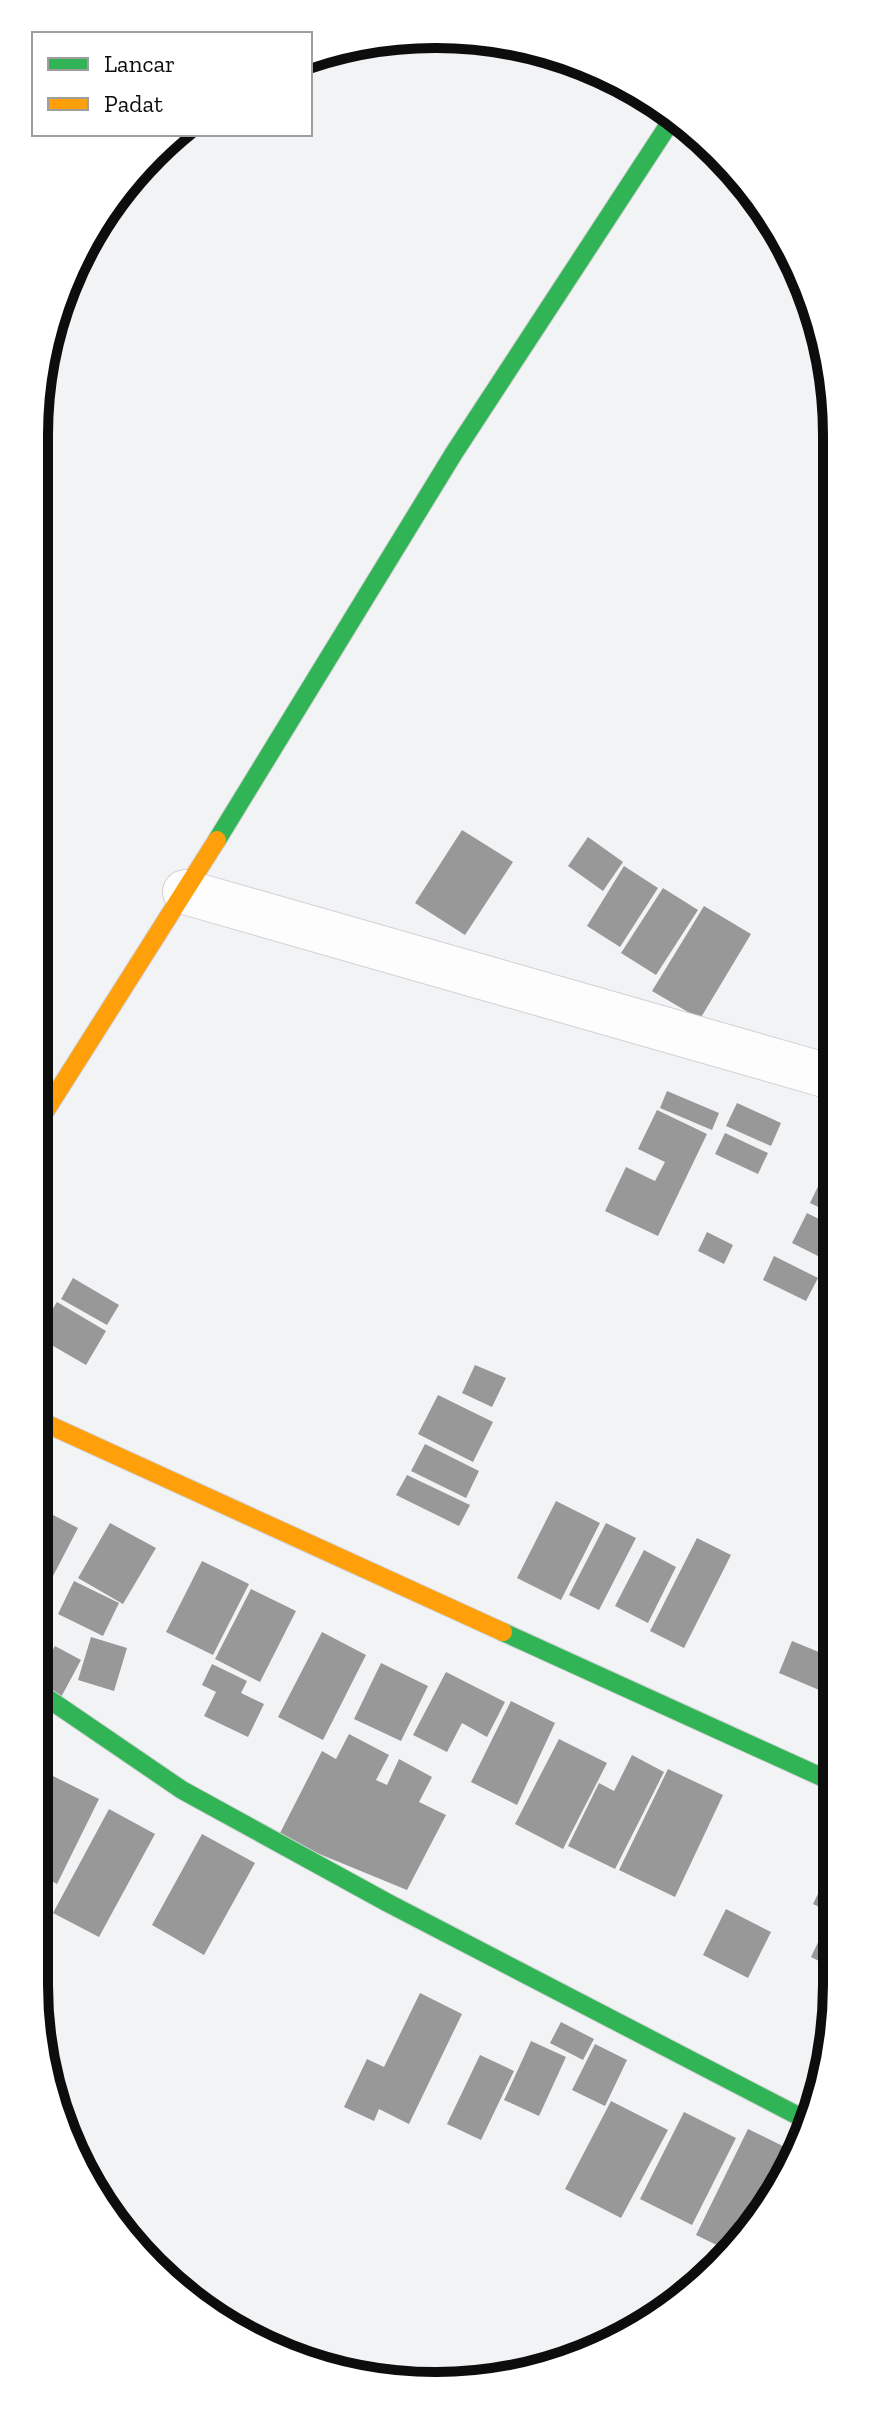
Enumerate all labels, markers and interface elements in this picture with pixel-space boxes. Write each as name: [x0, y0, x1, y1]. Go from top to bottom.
legend: [32, 32, 312, 136]
text: Lancar: [104, 49, 175, 78]
text: Padat: [104, 89, 163, 118]

